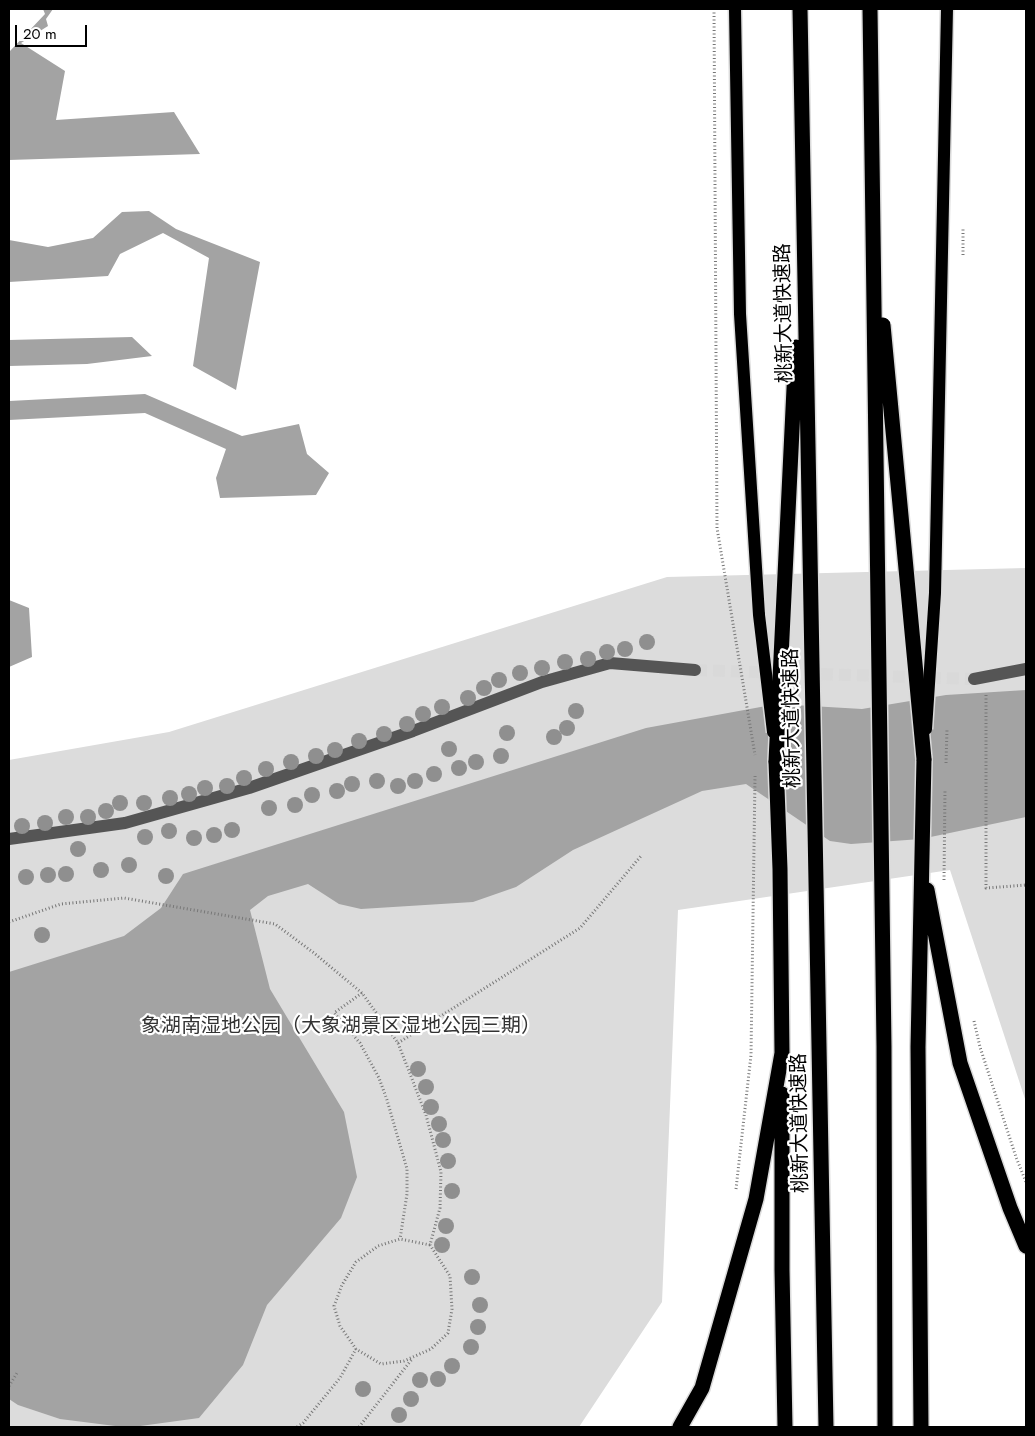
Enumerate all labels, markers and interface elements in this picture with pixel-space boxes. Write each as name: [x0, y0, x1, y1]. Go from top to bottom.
scale bar: [18, 15, 90, 47]
text: 20 m: [23, 23, 57, 45]
street label: 桃新大道快速路: [772, 243, 798, 383]
street label: 桃新大道快速路: [780, 648, 806, 788]
park label: 象湖南湿地公园（大象湖景区湿地公园三期）: [141, 1015, 541, 1039]
street label: 桃新大道快速路: [788, 1053, 814, 1193]

